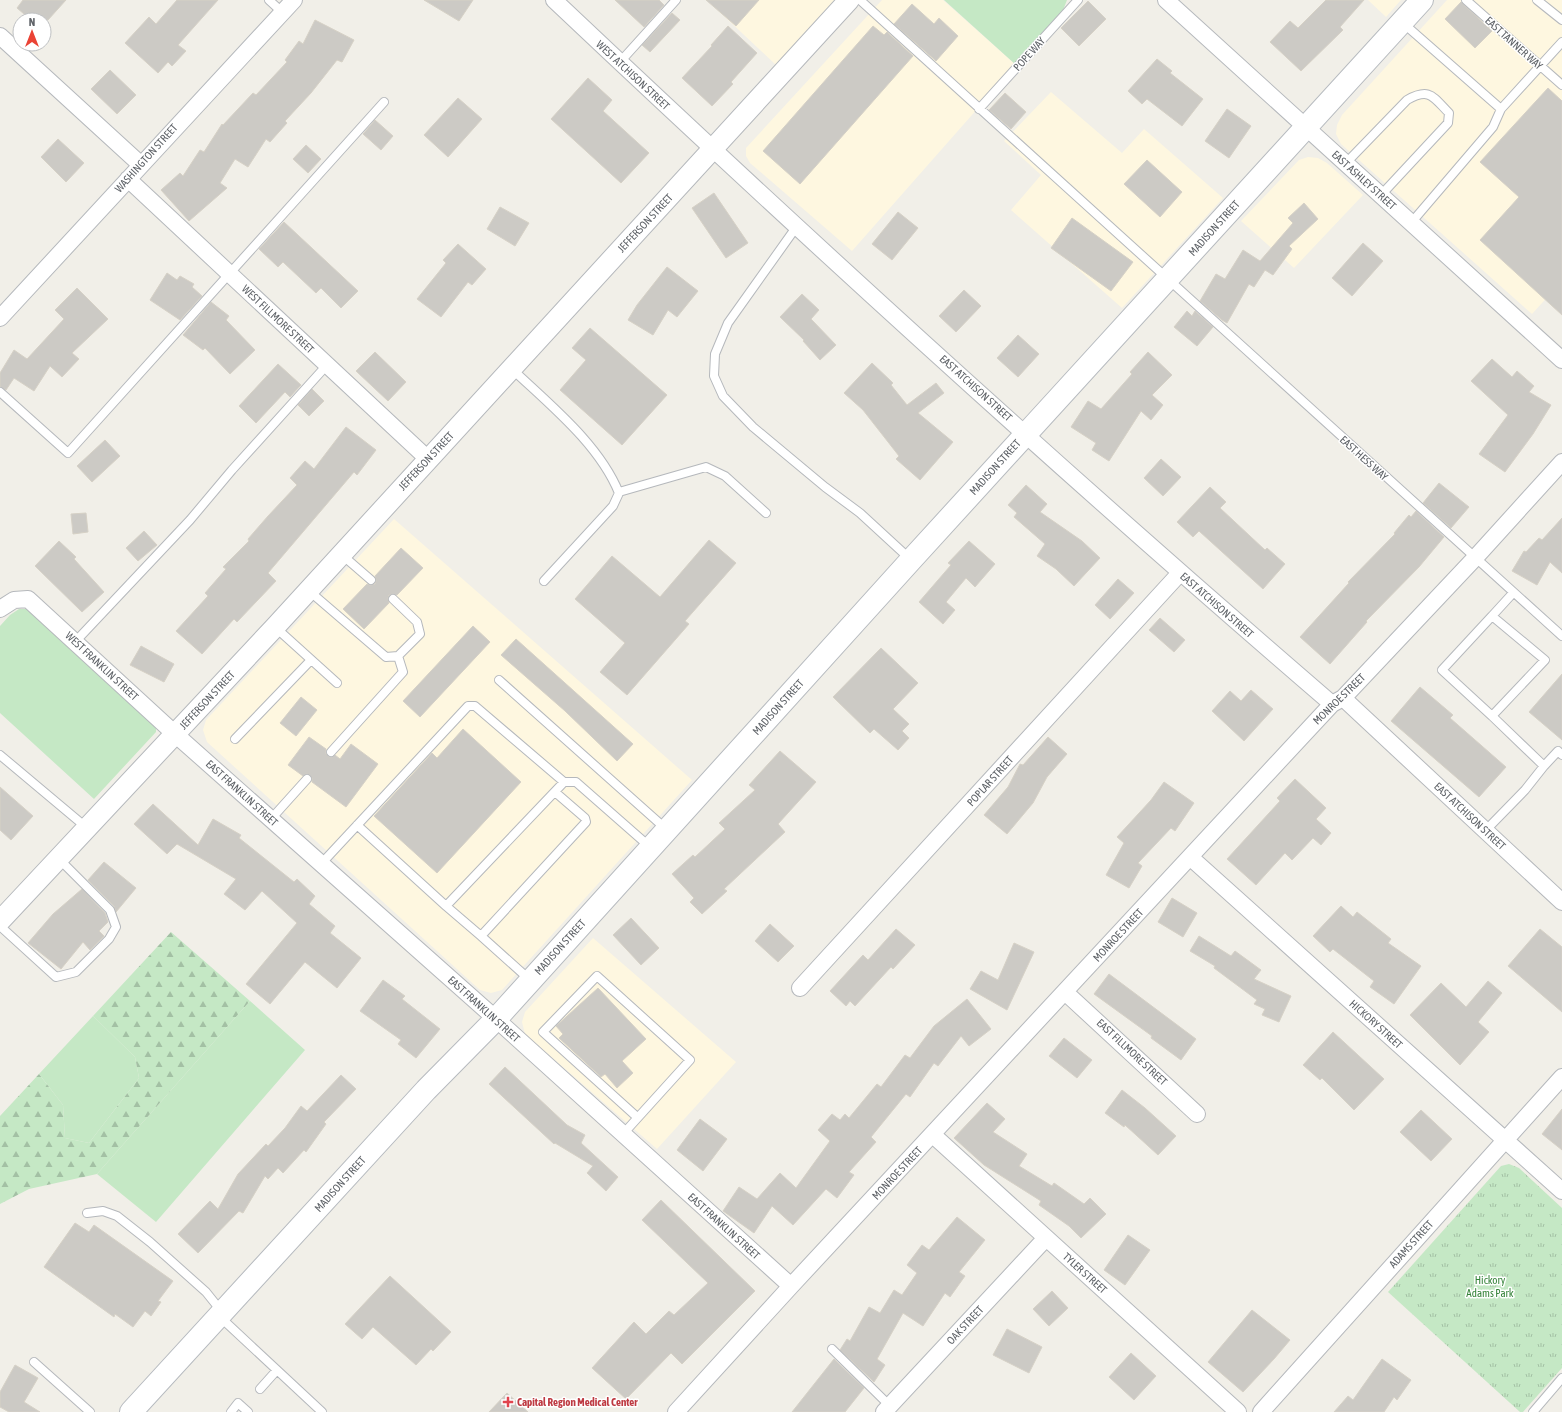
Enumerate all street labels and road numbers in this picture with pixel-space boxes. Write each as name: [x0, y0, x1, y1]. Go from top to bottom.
street label: EAST TANNER WAY: [1483, 14, 1545, 72]
street label: POPE WAY: [1011, 35, 1047, 73]
street label: WEST ATCHISON STREET: [594, 38, 672, 112]
street label: WASHINGTON STREET: [112, 121, 180, 195]
street label: EAST ASHLEY STREET: [1330, 148, 1399, 212]
street label: JEFFERSON STREET: [615, 191, 675, 255]
street label: MADISON STREET: [1186, 198, 1242, 258]
street label: WEST FILLMORE STREET: [240, 283, 317, 356]
street label: EAST ATCHISON STREET: [937, 352, 1015, 424]
street label: JEFFERSON STREET: [396, 429, 456, 493]
street label: EAST HESS WAY: [1338, 433, 1391, 483]
street label: MADISON STREET: [967, 437, 1023, 497]
street label: EAST ATCHISON STREET: [1178, 570, 1256, 640]
street label: WEST FRANKLIN STREET: [63, 629, 141, 703]
street label: JEFFERSON STREET: [177, 668, 237, 732]
street label: MONROE STREET: [1311, 671, 1368, 727]
street label: MADISON STREET: [750, 677, 806, 737]
street label: POPLAR STREET: [964, 753, 1016, 808]
street label: EAST FRANKLIN STREET: [204, 758, 280, 828]
street label: EAST ATCHISON STREET: [1432, 780, 1508, 852]
street label: MONROE STREET: [1091, 906, 1145, 964]
street label: MADISON STREET: [532, 917, 588, 977]
street label: EAST FRANKLIN STREET: [446, 974, 522, 1044]
street label: HICKORY STREET: [1347, 997, 1405, 1051]
street label: EAST FILLMORE STREET: [1094, 1016, 1170, 1088]
street label: MONROE STREET: [870, 1144, 924, 1202]
street label: MADISON STREET: [312, 1154, 368, 1214]
street label: EAST FRANKLIN STREET: [686, 1191, 762, 1261]
street label: ADAMS STREET: [1387, 1218, 1436, 1270]
street label: TYLER STREET: [1061, 1250, 1110, 1296]
street label: OAK STREET: [944, 1303, 986, 1347]

